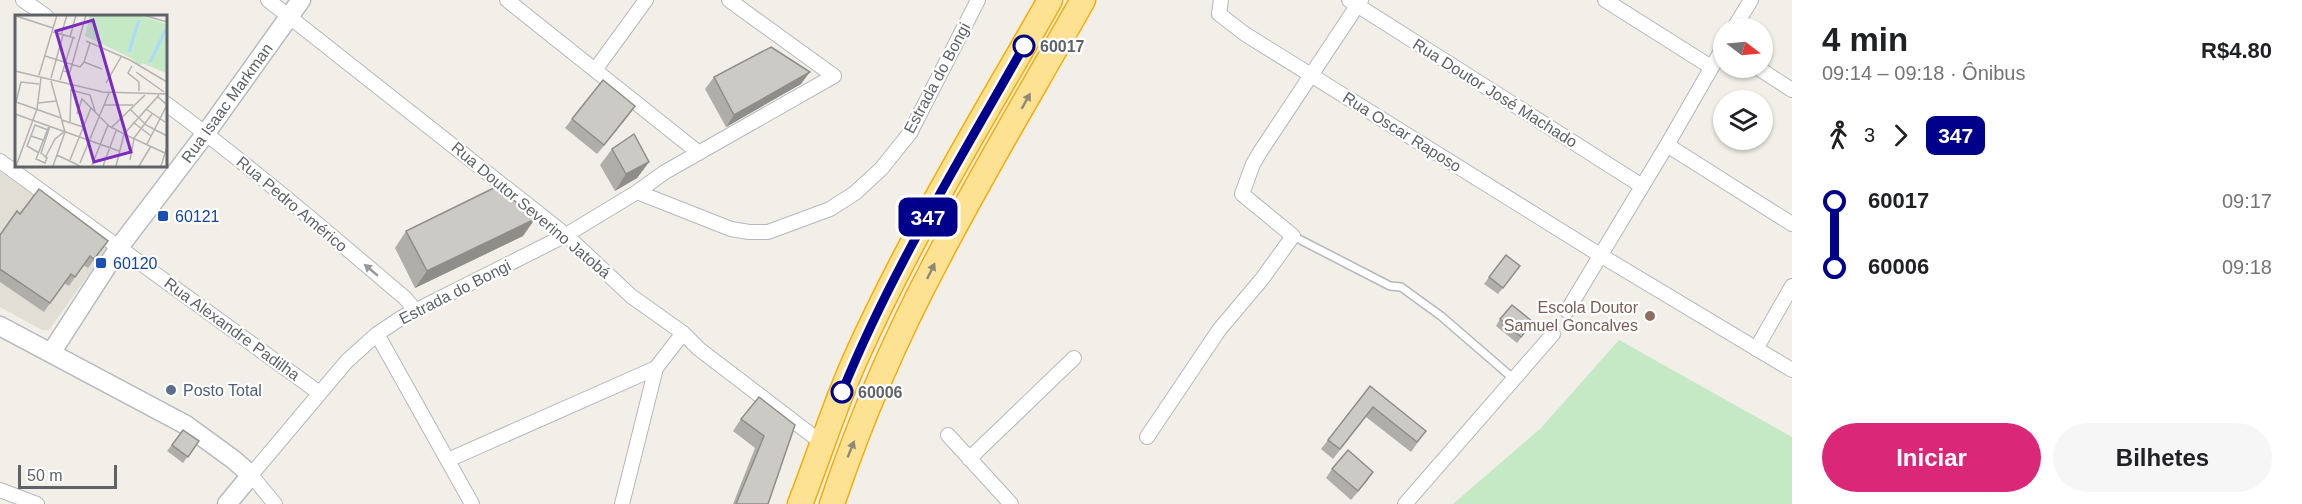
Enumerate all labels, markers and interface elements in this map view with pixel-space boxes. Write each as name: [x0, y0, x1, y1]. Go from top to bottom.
inset map: [15, 15, 166, 166]
north arrow: [1713, 18, 1773, 78]
map controls: [1713, 18, 1773, 150]
street label: Estrada do Bongi: [901, 20, 973, 136]
text: 4 min: [1822, 21, 1908, 58]
marker: 60017: [1013, 35, 1035, 57]
street label: Rua Doutor José Machado: [1410, 35, 1580, 151]
place label: 60017: [1040, 38, 1085, 55]
text: R$4.80: [2201, 38, 2272, 63]
street label: Rua Isaac Markman: [178, 40, 276, 166]
text: 09:14 – 09:18 · Ônibus: [1822, 62, 2025, 84]
street label: Rua Oscar Raposo: [1340, 89, 1464, 175]
button: layers: [1713, 90, 1773, 150]
one-way arrow: [1021, 93, 1032, 109]
icon: walk: [1822, 119, 1855, 152]
icon: forward: [1884, 119, 1917, 152]
text: 3: [1864, 124, 1875, 146]
text: 347: [1938, 124, 1973, 147]
street label: Rua Doutor Severino Jatobá: [448, 139, 614, 281]
street label: Rua Pedro Américo: [233, 153, 351, 255]
text: 60017: [1868, 188, 1929, 213]
text: 09:17: [2222, 190, 2272, 212]
line badge: 347: [894, 198, 962, 236]
text: 347: [910, 206, 946, 229]
place label: 60121: [175, 208, 220, 225]
marker: 60121: [156, 209, 170, 223]
text: 60006: [1868, 254, 1929, 279]
place label: 60120: [113, 255, 158, 272]
marker: 60120: [94, 256, 108, 270]
text: 09:18: [2222, 256, 2272, 278]
street label: Estrada do Bongi: [396, 257, 514, 327]
one-way arrow: [926, 262, 936, 280]
one-way arrow: [363, 263, 379, 276]
street label: Rua Alexandre Padilha: [161, 274, 303, 384]
place label: Escola Doutor Samuel Goncalves: [1504, 299, 1639, 334]
marker: Escola Doutor Samuel Goncalves: [1643, 309, 1657, 323]
marker: 60006: [831, 381, 853, 403]
place label: Posto Total: [183, 382, 262, 399]
marker: Posto Total: [164, 383, 178, 397]
place label: 60006: [858, 384, 903, 401]
button: Iniciar: [1822, 423, 2041, 492]
button: Bilhetes: [2053, 423, 2272, 492]
one-way arrow: [847, 440, 856, 458]
scale bar: [18, 462, 117, 490]
text: 50 m: [27, 467, 63, 484]

